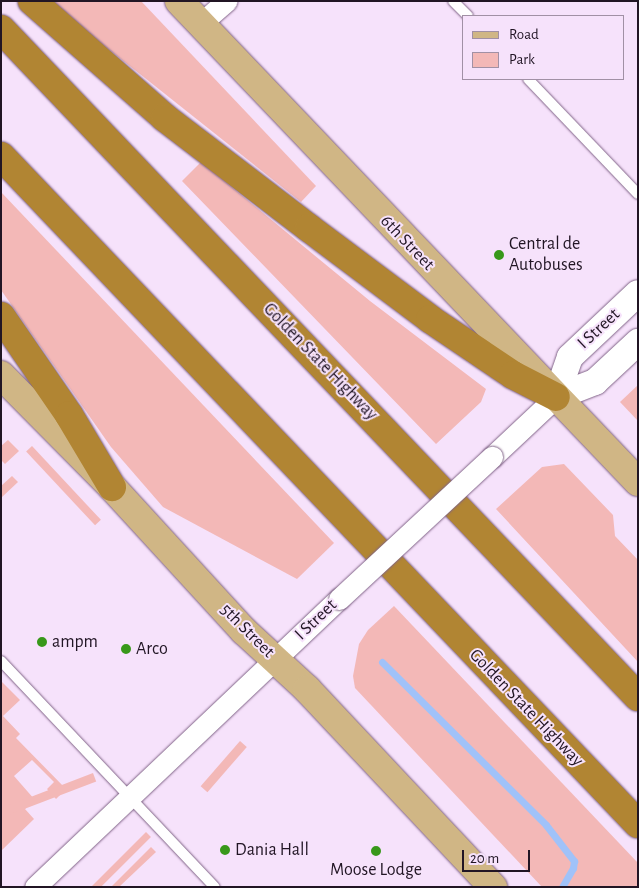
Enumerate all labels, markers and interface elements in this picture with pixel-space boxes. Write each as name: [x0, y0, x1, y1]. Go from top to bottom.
legend: [462, 15, 624, 80]
text: Road: [509, 27, 539, 42]
text: Park: [509, 52, 535, 67]
street label: 6th Street: [375, 211, 439, 275]
place label: Central de Autobuses: [509, 234, 583, 276]
marker: Central de Autobuses: [493, 249, 505, 261]
street label: Golden State Highway: [258, 299, 382, 425]
street label: I Street: [573, 304, 625, 354]
street label: I Street: [290, 595, 342, 645]
street label: 5th Street: [215, 599, 279, 663]
place label: ampm: [52, 631, 98, 653]
marker: ampm: [36, 636, 48, 648]
place label: Arco: [136, 638, 168, 660]
marker: Arco: [120, 643, 132, 655]
street label: Golden State Highway: [464, 645, 588, 771]
place label: Dania Hall: [235, 839, 309, 861]
scale bar: [464, 840, 532, 872]
marker: Dania Hall: [219, 844, 231, 856]
marker: Moose Lodge: [370, 845, 382, 857]
text: 20 m: [470, 851, 499, 866]
place label: Moose Lodge: [330, 859, 422, 881]

